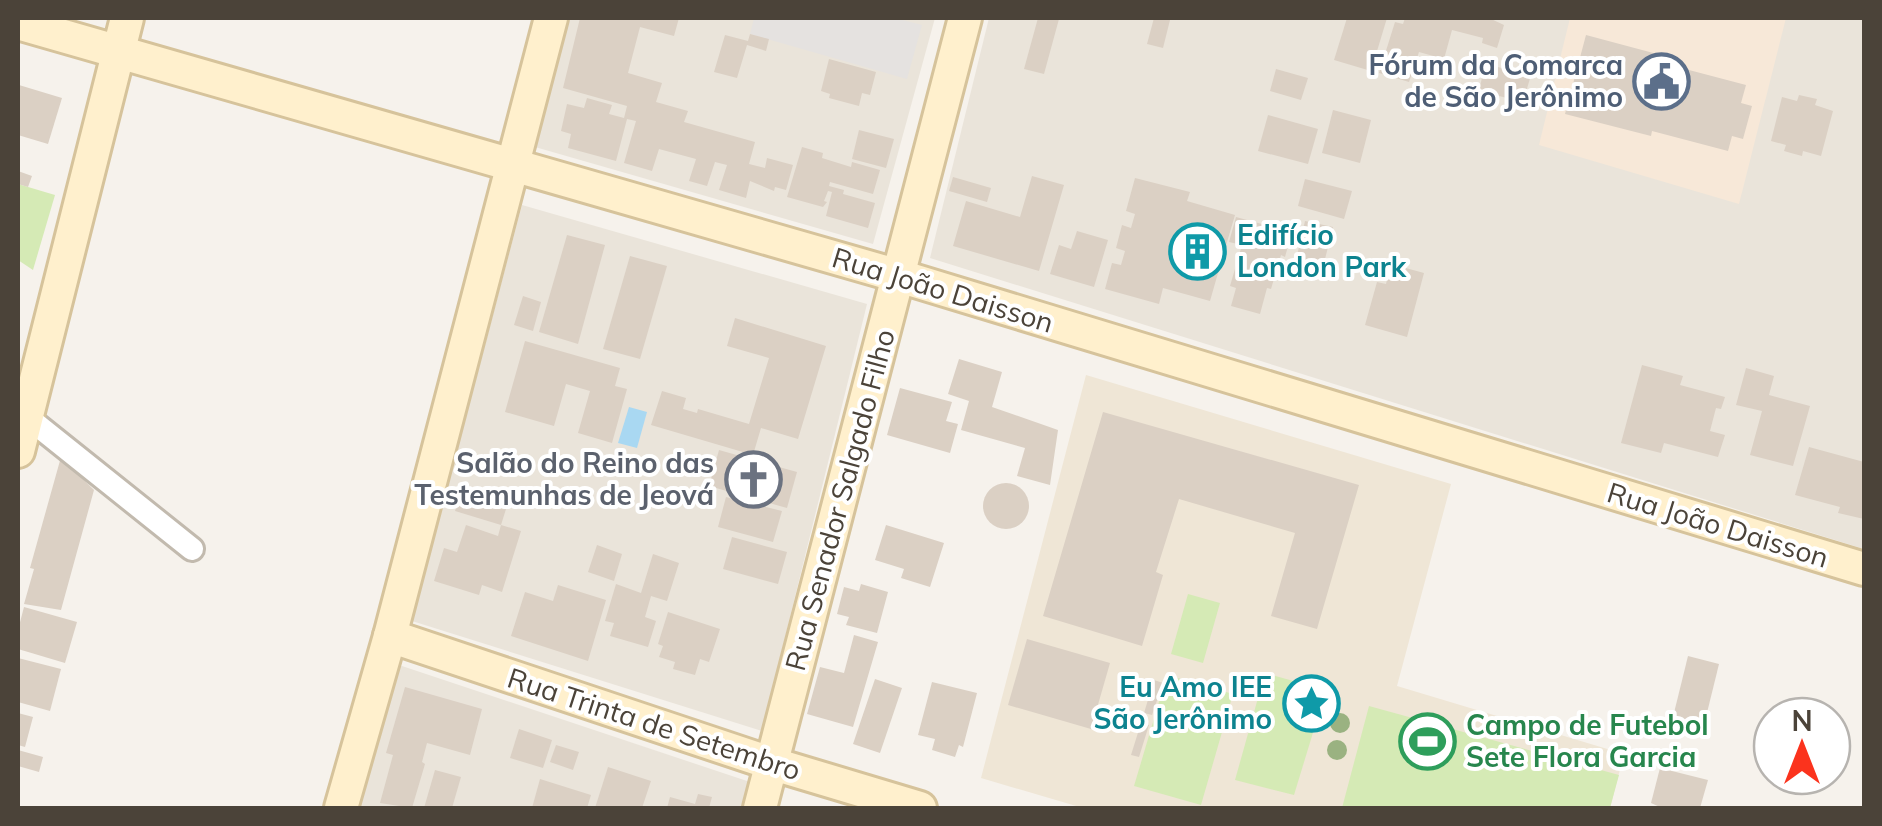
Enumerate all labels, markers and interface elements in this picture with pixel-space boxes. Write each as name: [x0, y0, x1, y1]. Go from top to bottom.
place label: Fórum da Comarca de São Jerônimo: [1369, 47, 1623, 114]
public building icon: Fórum da Comarca de São Jerônimo: [1632, 51, 1692, 111]
place label: Edifício London Park: [1237, 217, 1407, 284]
building icon: Edifício London Park: [1168, 221, 1228, 281]
street label: Rua João Daisson: [828, 239, 1058, 340]
street label: Rua Senador Salgado Filho: [777, 325, 902, 674]
place label: Salão do Reino das Testemunhas de Jeová: [414, 445, 714, 512]
church icon: Salão do Reino das Testemunhas de Jeová: [723, 449, 783, 509]
street label: Rua João Daisson: [1603, 474, 1833, 575]
street label: Rua Trinta de Setembro: [503, 660, 805, 787]
place label: Eu Amo IEE São Jerônimo: [1094, 669, 1272, 736]
place icon: Eu Amo IEE São Jerônimo: [1281, 673, 1341, 733]
north arrow: [1752, 696, 1852, 796]
text: N: [1791, 703, 1813, 738]
place label: Campo de Futebol Sete Flora Garcia: [1466, 707, 1709, 774]
sports icon: Campo de Futebol Sete Flora Garcia: [1397, 711, 1457, 771]

